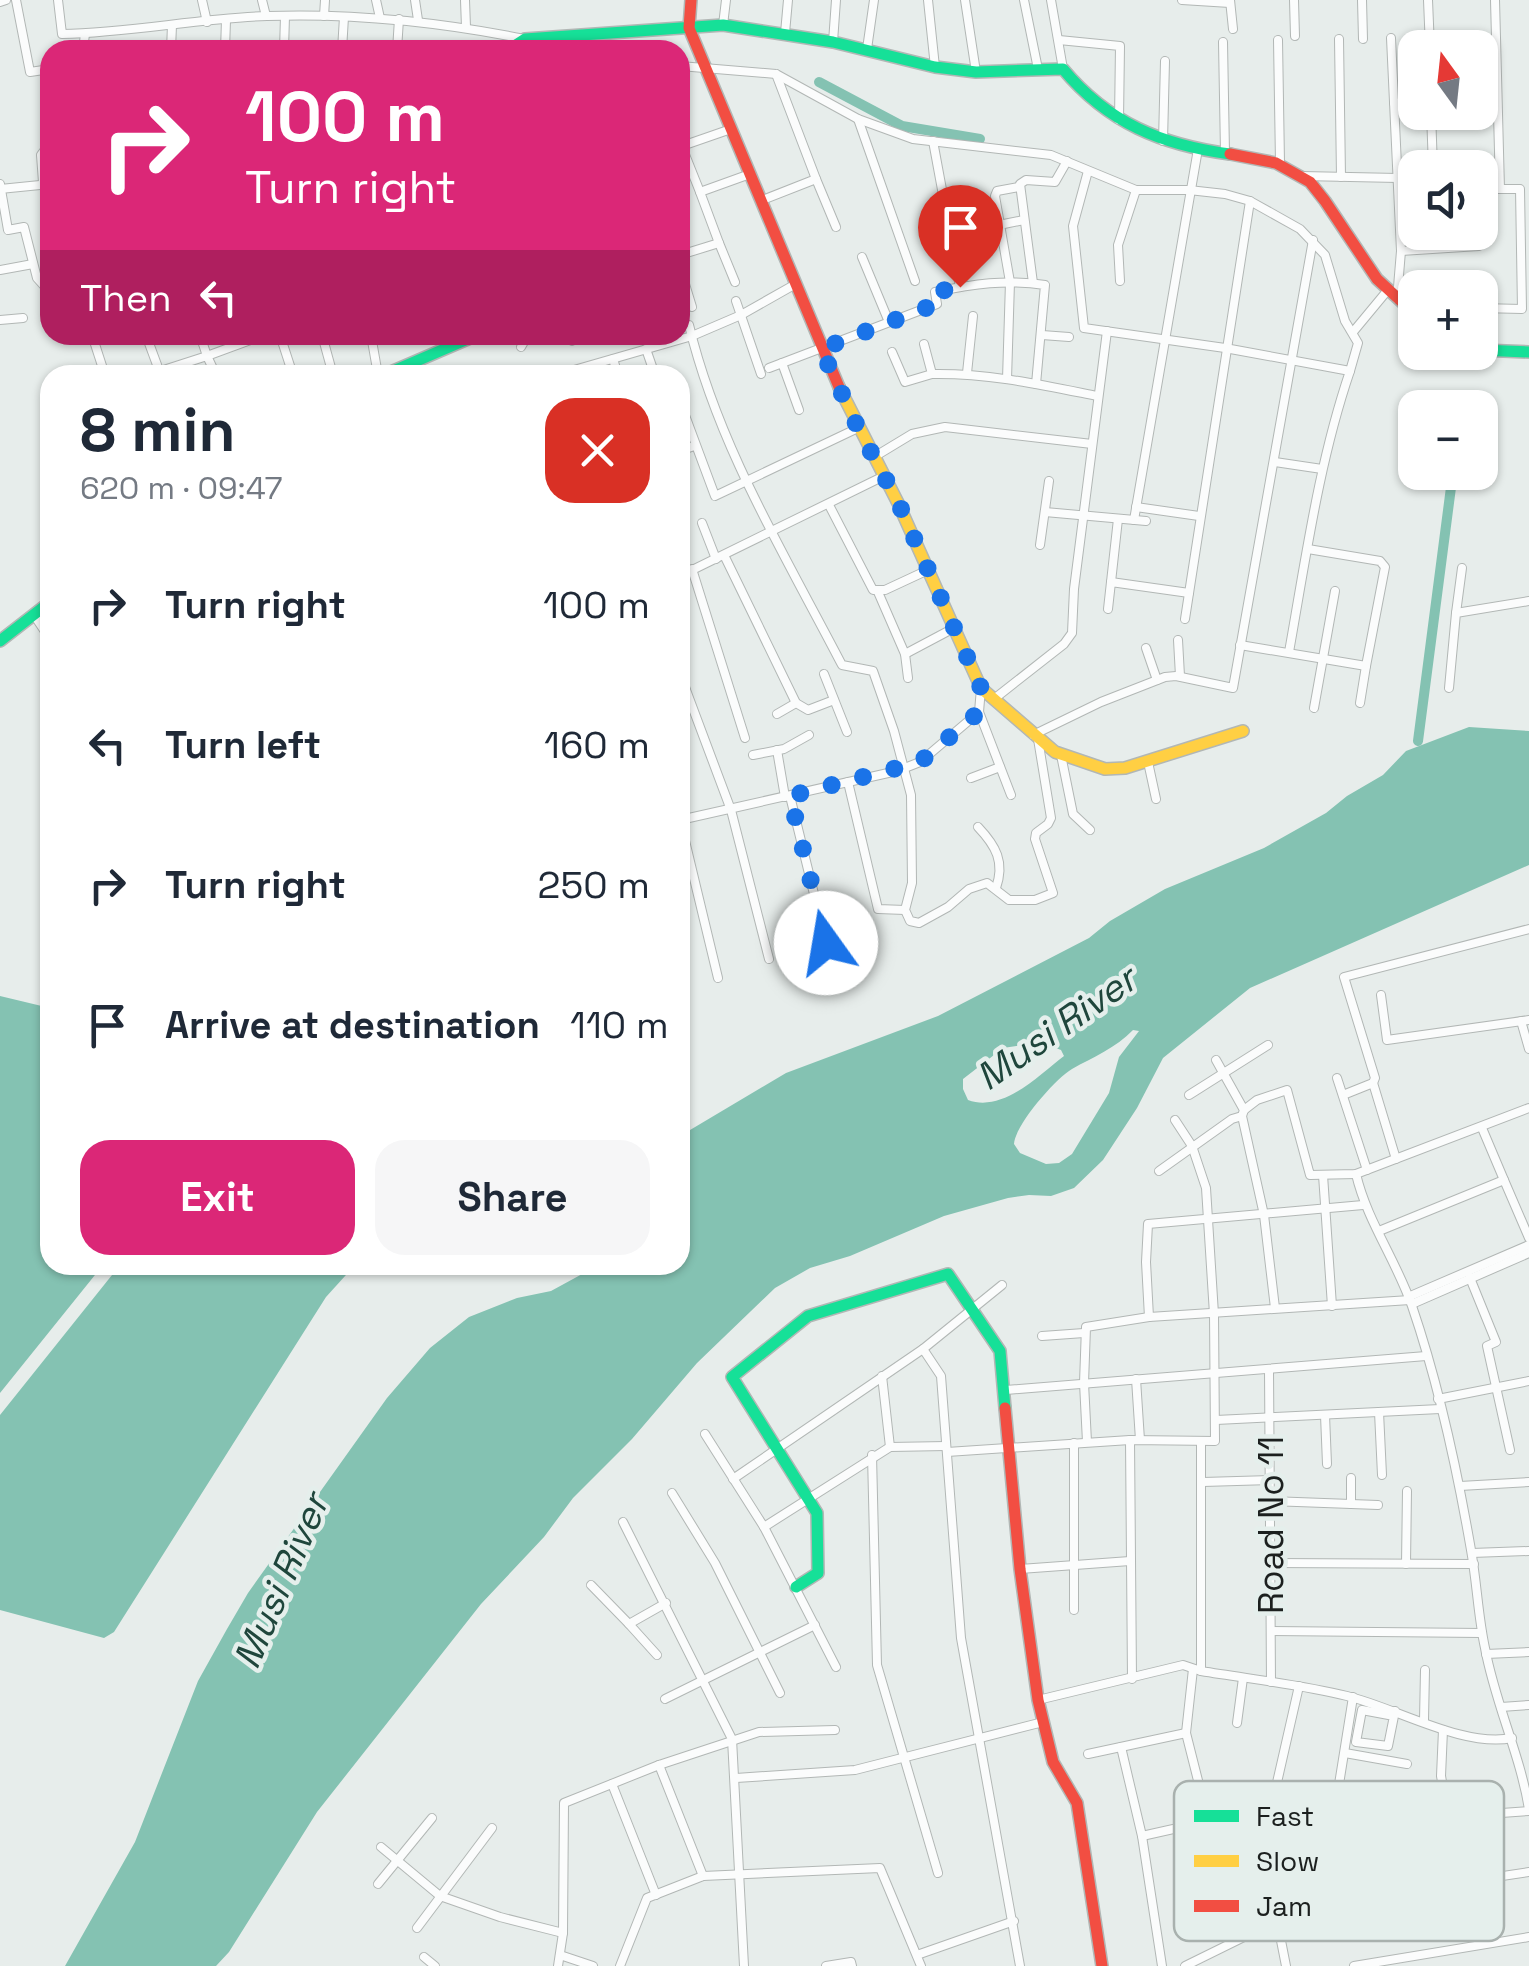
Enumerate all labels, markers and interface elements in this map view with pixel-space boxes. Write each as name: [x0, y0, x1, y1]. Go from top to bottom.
north arrow: [1398, 30, 1498, 130]
map controls: [1398, 30, 1498, 490]
text: 100 m: [245, 72, 445, 161]
icon: right: [80, 80, 210, 210]
button: sound: [1398, 150, 1498, 250]
text: Turn right: [245, 159, 456, 216]
pin: [918, 185, 1003, 288]
icon: arrive: [933, 200, 988, 255]
icon: left: [191, 270, 246, 325]
button: +: [1398, 270, 1498, 370]
text: Then: [80, 274, 171, 322]
button: −: [1398, 390, 1498, 490]
text: 8 min: [80, 392, 235, 469]
button: close: [545, 398, 650, 503]
text: 620 m · 09:47: [80, 468, 283, 508]
icon: right: [80, 578, 135, 633]
text: Turn right: [165, 581, 346, 629]
text: 100 m: [543, 581, 650, 629]
icon: left: [80, 718, 135, 773]
text: Turn left: [165, 721, 321, 769]
text: 160 m: [544, 721, 650, 769]
icon: right: [80, 858, 135, 913]
text: Turn right: [165, 861, 346, 909]
text: 250 m: [538, 861, 650, 909]
position arrow: [774, 891, 878, 995]
water label: Musi River: [966, 953, 1149, 1101]
icon: arrive: [80, 998, 135, 1053]
text: Arrive at destination: [165, 1001, 540, 1049]
text: 110 m: [570, 1001, 669, 1049]
button: Exit: [80, 1140, 355, 1255]
button: Share: [375, 1140, 650, 1255]
street label: Road No 11: [1249, 1436, 1293, 1614]
water label: Musi River: [223, 1483, 341, 1676]
legend: [1174, 1781, 1504, 1941]
text: Fast: [1256, 1798, 1314, 1834]
text: Slow: [1256, 1843, 1319, 1879]
text: Jam: [1256, 1888, 1312, 1924]

